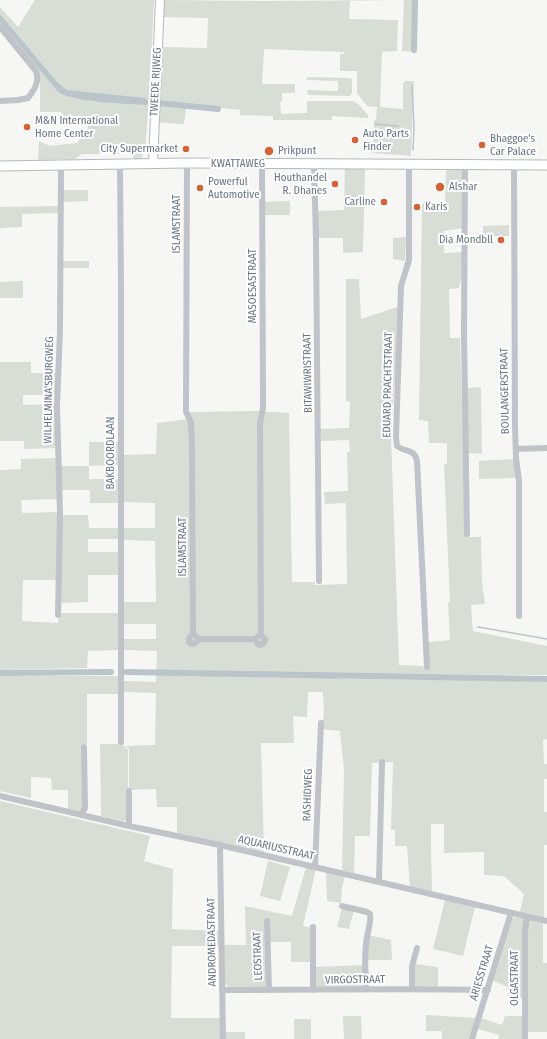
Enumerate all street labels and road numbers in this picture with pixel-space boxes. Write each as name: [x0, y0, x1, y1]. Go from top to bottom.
street label: TWEEDE RIJWEG: [148, 47, 164, 117]
street label: KWATTAWEG: [211, 157, 265, 171]
street label: ISLAMSTRAAT: [170, 194, 184, 254]
street label: MASOESASTRAAT: [246, 249, 260, 323]
street label: EDUARD PRACHTSTRAAT: [380, 332, 396, 438]
street label: BITAWIWRISTRAAT: [301, 333, 315, 413]
street label: WILHELMINA'SBURGWEG: [41, 336, 57, 444]
street label: BOULANGERSTRAAT: [498, 348, 512, 434]
street label: BAKBOORDLAAN: [104, 417, 118, 489]
street label: ISLAMSTRAAT: [176, 517, 190, 577]
street label: RASHIDWEG: [300, 768, 316, 822]
street label: AQUARIUSSTRAAT: [237, 833, 315, 863]
street label: ANDROMEDASTRAAT: [205, 897, 219, 987]
street label: LEOSTRAAT: [251, 931, 265, 981]
street label: ARIESSTRAAT: [467, 944, 497, 1002]
street label: OLGASTRAAT: [508, 950, 522, 1006]
street label: VIRGOSTRAAT: [325, 973, 385, 987]

